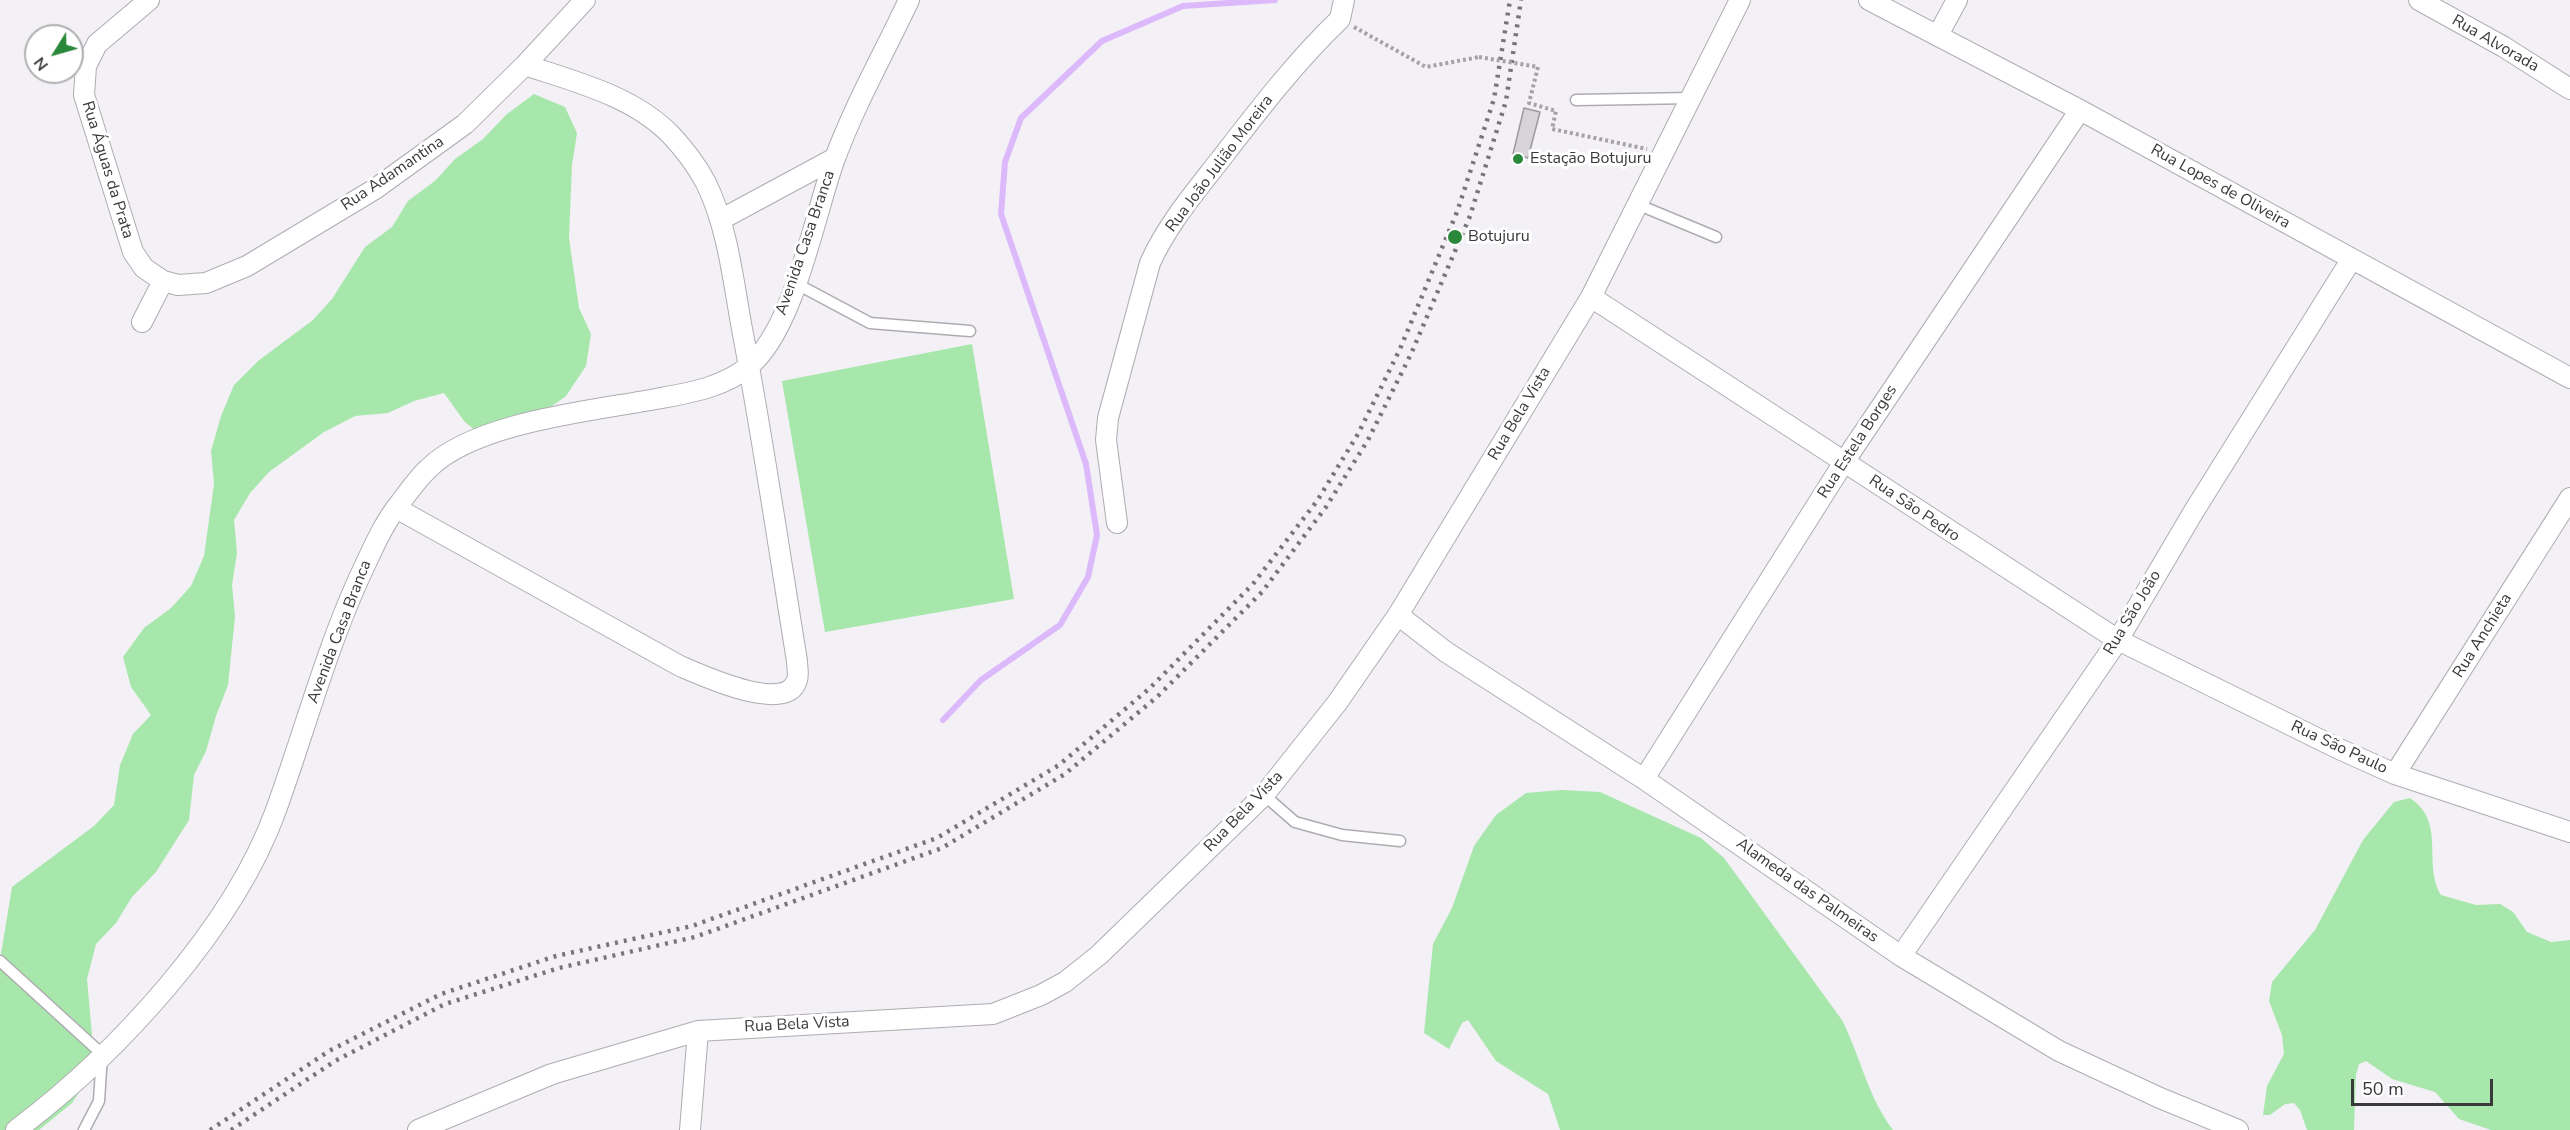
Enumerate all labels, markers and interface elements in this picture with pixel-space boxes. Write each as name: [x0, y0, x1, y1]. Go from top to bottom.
street label: Rua Alvorada: [2448, 11, 2542, 77]
north arrow: [24, 24, 84, 84]
text: N: [29, 52, 54, 75]
street label: Rua João Julião Moreira: [1162, 92, 1278, 236]
street label: Rua Águas da Prata: [77, 99, 137, 241]
street label: Rua Adamantina: [338, 133, 448, 215]
street label: Rua Lopes de Oliveira: [2147, 141, 2293, 233]
place label: Estação Botujuru: [1530, 149, 1651, 169]
marker: Estação Botujuru: [1511, 152, 1525, 166]
street label: Avenida Casa Branca: [772, 168, 840, 318]
place label: Botujuru: [1468, 227, 1530, 247]
marker: Botujuru: [1446, 228, 1464, 246]
street label: Rua Bela Vista: [1485, 364, 1555, 464]
street label: Rua Estela Borges: [1814, 382, 1902, 502]
street label: Rua São Pedro: [1865, 471, 1963, 547]
street label: Avenida Casa Branca: [304, 558, 376, 706]
street label: Rua São João: [2100, 567, 2166, 659]
street label: Rua Anchieta: [2449, 590, 2517, 682]
street label: Rua São Paulo: [2288, 717, 2390, 779]
street label: Rua Bela Vista: [1200, 767, 1288, 857]
street label: Alameda das Palmeiras: [1732, 835, 1882, 947]
street label: Rua Bela Vista: [744, 1013, 850, 1037]
scale bar: [2354, 1067, 2496, 1105]
text: 50 m: [2362, 1077, 2404, 1101]

